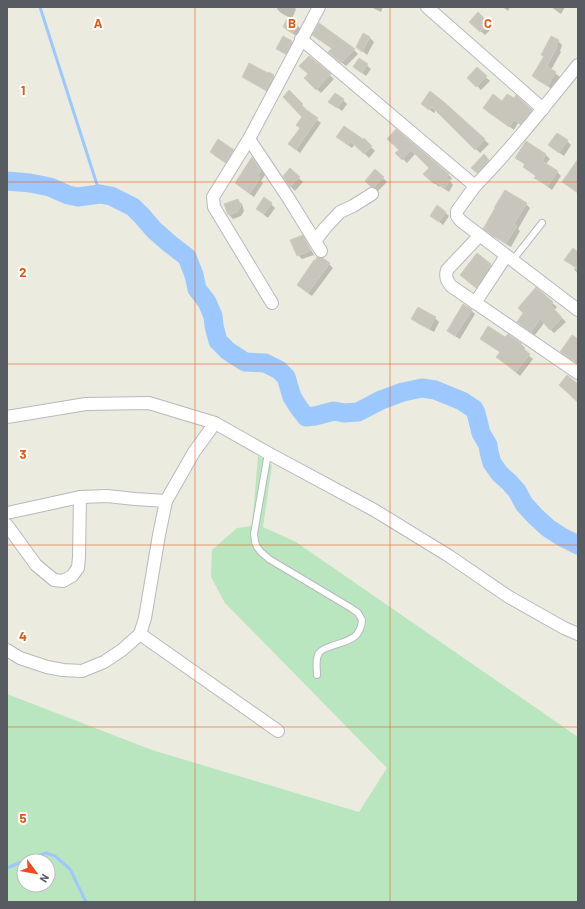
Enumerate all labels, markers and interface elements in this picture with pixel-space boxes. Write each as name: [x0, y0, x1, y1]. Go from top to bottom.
text: A: [94, 15, 103, 31]
text: B: [288, 15, 296, 31]
text: C: [484, 15, 492, 31]
text: 1: [21, 82, 25, 98]
text: 2: [19, 264, 27, 280]
text: 3: [19, 446, 27, 462]
text: 4: [19, 628, 27, 644]
text: 5: [19, 810, 27, 826]
north arrow: [16, 853, 56, 893]
text: N: [37, 872, 52, 885]

